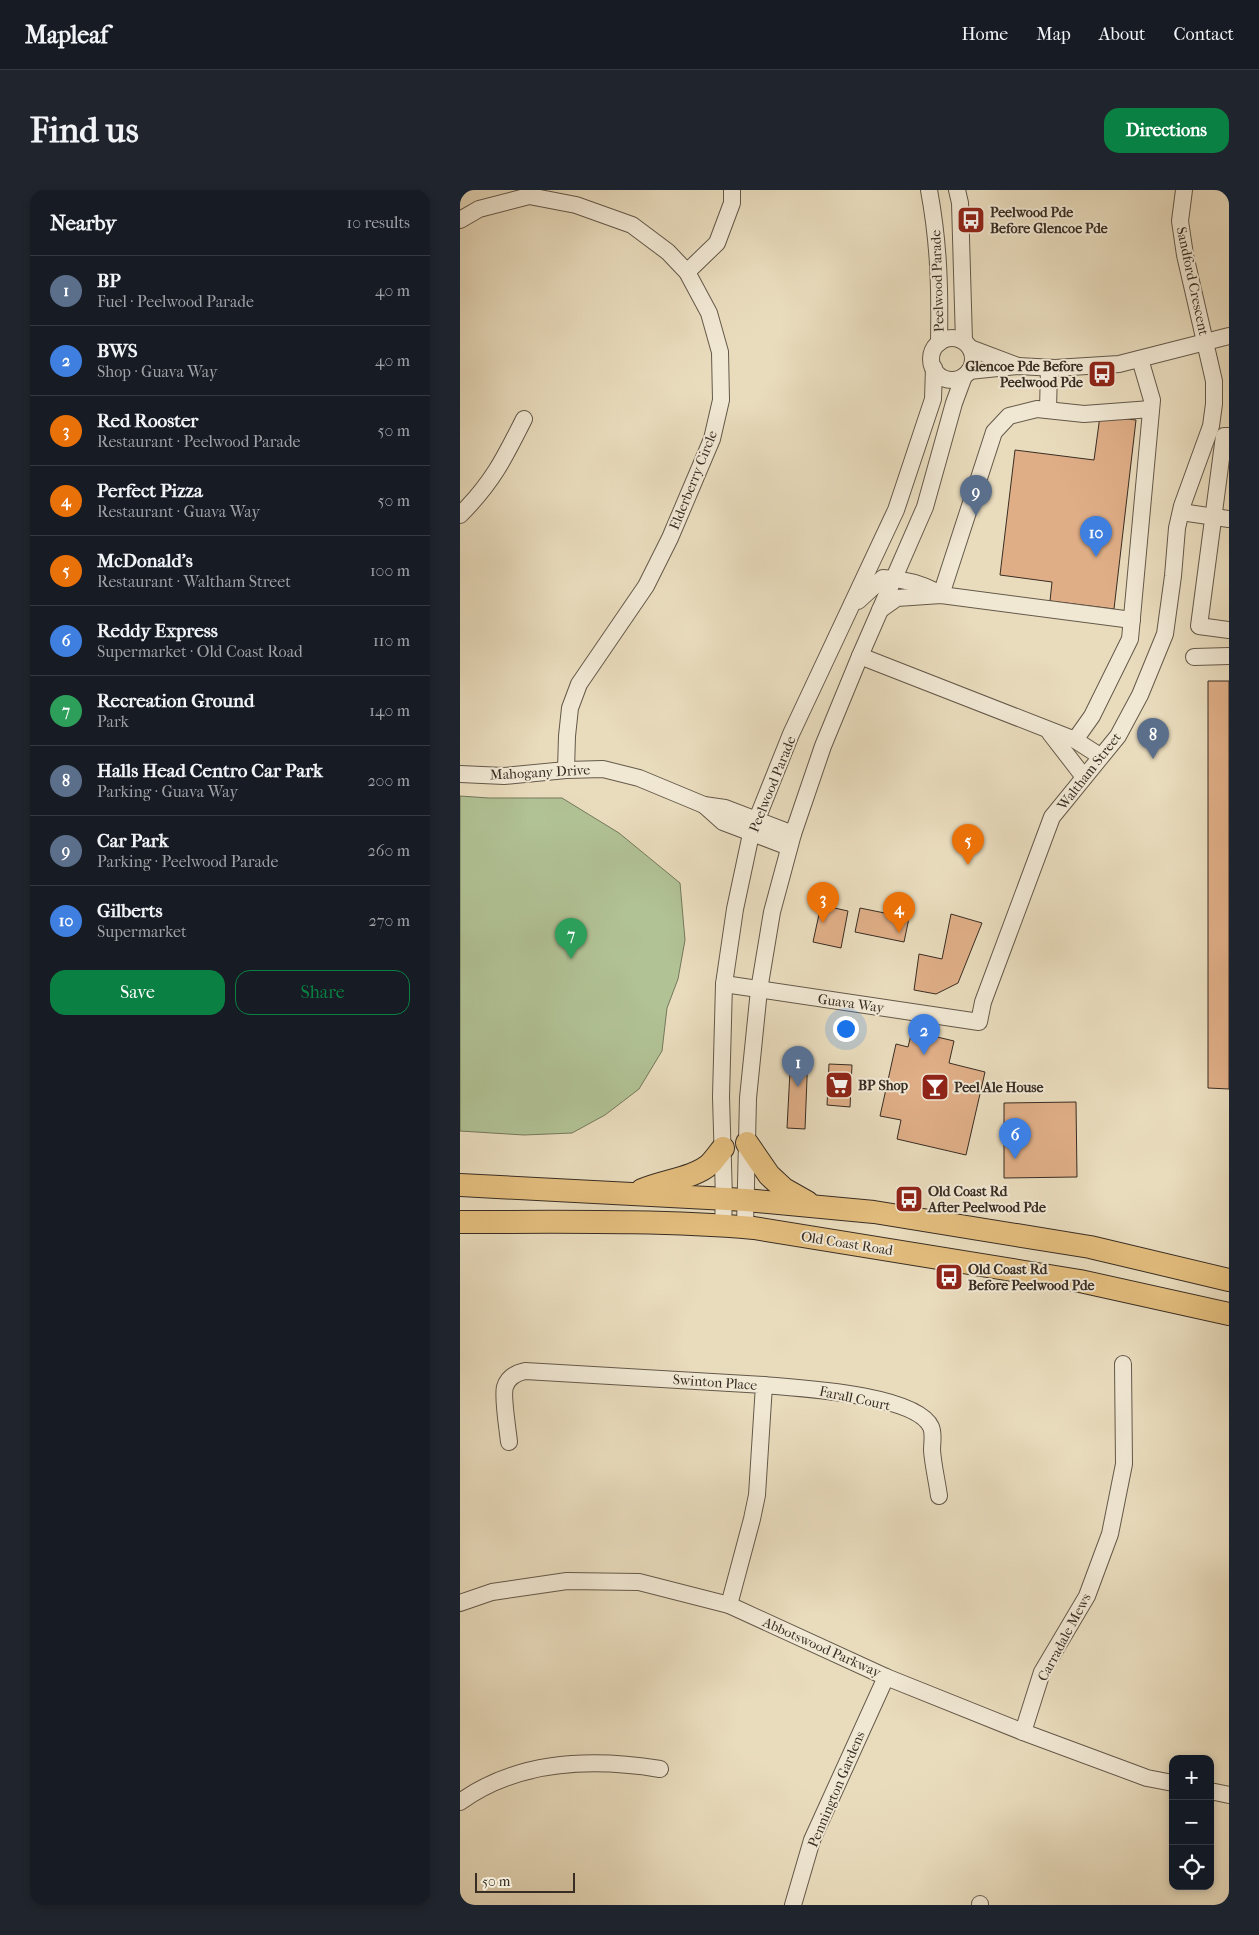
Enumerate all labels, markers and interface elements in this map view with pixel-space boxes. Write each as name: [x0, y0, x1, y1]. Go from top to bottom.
text: Mapleaf: [25, 21, 108, 49]
text: Home: [961, 24, 1008, 45]
text: Map: [1036, 24, 1071, 45]
text: About: [1099, 24, 1145, 45]
text: Contact: [1173, 24, 1234, 45]
button: Directions: [1104, 108, 1229, 153]
text: Find us: [30, 110, 139, 151]
place label: Peelwood Pde Before Glencoe Pde: [990, 204, 1108, 237]
bus stop icon: Peelwood Pde Before Glencoe Pde: [956, 205, 986, 235]
text: Nearby: [50, 211, 116, 235]
text: 10 results: [347, 213, 410, 232]
street label: Sandford Crescent: [1173, 225, 1212, 337]
street label: Peelwood Parade: [927, 229, 948, 332]
text: BP: [97, 270, 121, 292]
text: 1: [63, 281, 69, 300]
text: 40 m: [375, 281, 410, 300]
text: Fuel · Peelwood Parade: [97, 292, 254, 311]
text: BWS: [97, 340, 138, 362]
text: 2: [62, 351, 70, 370]
text: 40 m: [375, 351, 410, 370]
place label: Glencoe Pde Before Peelwood Pde: [965, 358, 1083, 391]
bus stop icon: Glencoe Pde Before Peelwood Pde: [1087, 359, 1117, 389]
text: Shop · Guava Way: [97, 362, 218, 381]
text: Red Rooster: [97, 410, 198, 432]
text: 3: [63, 421, 69, 440]
text: 50 m: [378, 421, 410, 440]
street label: Elderberry Circle: [666, 428, 721, 532]
text: Restaurant · Peelwood Parade: [97, 432, 301, 451]
pin: 9: [960, 475, 992, 516]
text: Perfect Pizza: [97, 480, 203, 502]
text: 4: [61, 491, 71, 510]
text: 50 m: [378, 491, 410, 510]
text: Restaurant · Guava Way: [97, 502, 260, 521]
pin: 10: [1080, 516, 1112, 557]
text: McDonald's: [97, 550, 193, 572]
text: 5: [63, 561, 69, 580]
text: 100 m: [370, 561, 410, 580]
text: Restaurant · Waltham Street: [97, 572, 291, 591]
text: Reddy Express: [97, 620, 218, 642]
text: 6: [62, 631, 70, 650]
text: 110 m: [373, 631, 410, 650]
text: Supermarket · Old Coast Road: [97, 642, 303, 661]
text: Recreation Ground: [97, 690, 254, 712]
text: 7: [62, 701, 70, 720]
text: 140 m: [369, 701, 410, 720]
text: Park: [97, 712, 129, 731]
pin: 8: [1137, 718, 1169, 759]
street label: Waltham Street: [1053, 729, 1125, 814]
street label: Peelwood Parade: [745, 733, 800, 835]
text: Halls Head Centro Car Park: [97, 760, 323, 782]
street label: Mahogany Drive: [489, 761, 591, 784]
text: 8: [62, 771, 70, 790]
text: 200 m: [367, 771, 410, 790]
text: Parking · Guava Way: [97, 782, 238, 801]
pin: 5: [952, 824, 984, 865]
text: Car Park: [97, 830, 169, 852]
text: 9: [62, 841, 70, 860]
text: 260 m: [368, 841, 410, 860]
text: Parking · Peelwood Parade: [97, 852, 278, 871]
pin: 3: [807, 882, 839, 923]
pin: 4: [883, 892, 915, 933]
text: Gilberts: [97, 900, 163, 922]
text: 10: [59, 911, 73, 930]
text: 270 m: [369, 911, 410, 930]
pin: 7: [555, 918, 587, 959]
text: Supermarket: [97, 922, 187, 941]
button: Save: [50, 970, 225, 1015]
button: Share: [235, 970, 410, 1015]
street label: Guava Way: [817, 990, 886, 1017]
pin: 2: [908, 1014, 940, 1055]
your location: [833, 1016, 859, 1042]
pin: 1: [782, 1046, 814, 1087]
supermarket icon: BP Shop: [824, 1070, 854, 1100]
bar icon: Peel Ale House: [920, 1072, 950, 1102]
place label: BP Shop: [858, 1077, 909, 1094]
place label: Peel Ale House: [954, 1079, 1044, 1096]
pin: 6: [999, 1118, 1031, 1159]
place label: Old Coast Rd After Peelwood Pde: [927, 1183, 1046, 1216]
bus stop icon: Old Coast Rd After Peelwood Pde: [894, 1184, 924, 1214]
street label: Old Coast Road: [800, 1228, 894, 1259]
place label: Old Coast Rd Before Peelwood Pde: [968, 1261, 1095, 1294]
bus stop icon: Old Coast Rd Before Peelwood Pde: [934, 1262, 964, 1292]
street label: Swinton Place: [672, 1371, 758, 1394]
street label: Farall Court: [818, 1383, 892, 1414]
street label: Carradale Mews: [1034, 1590, 1095, 1684]
street label: Abbotswood Parkway: [759, 1613, 884, 1681]
street label: Pennington Gardens: [804, 1729, 869, 1850]
map controls: [1169, 1755, 1214, 1890]
button: +: [1169, 1755, 1214, 1800]
button: −: [1169, 1800, 1214, 1845]
button: locate: [1169, 1845, 1214, 1890]
scale bar: [475, 1870, 575, 1893]
text: 50 m: [482, 1873, 510, 1890]

